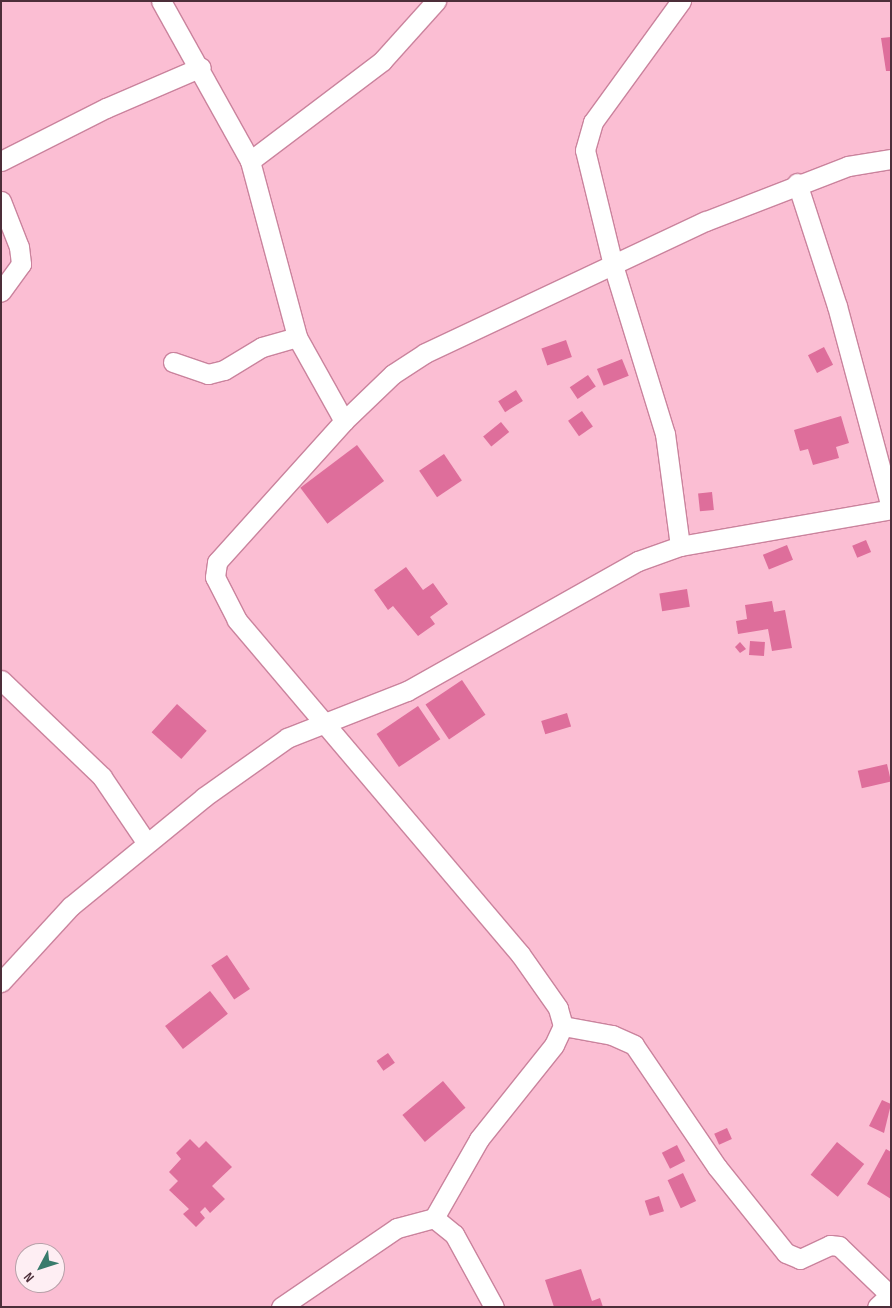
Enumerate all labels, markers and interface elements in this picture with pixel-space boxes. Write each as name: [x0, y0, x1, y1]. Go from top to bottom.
north arrow: [15, 1243, 65, 1293]
text: N: [20, 1269, 38, 1286]

